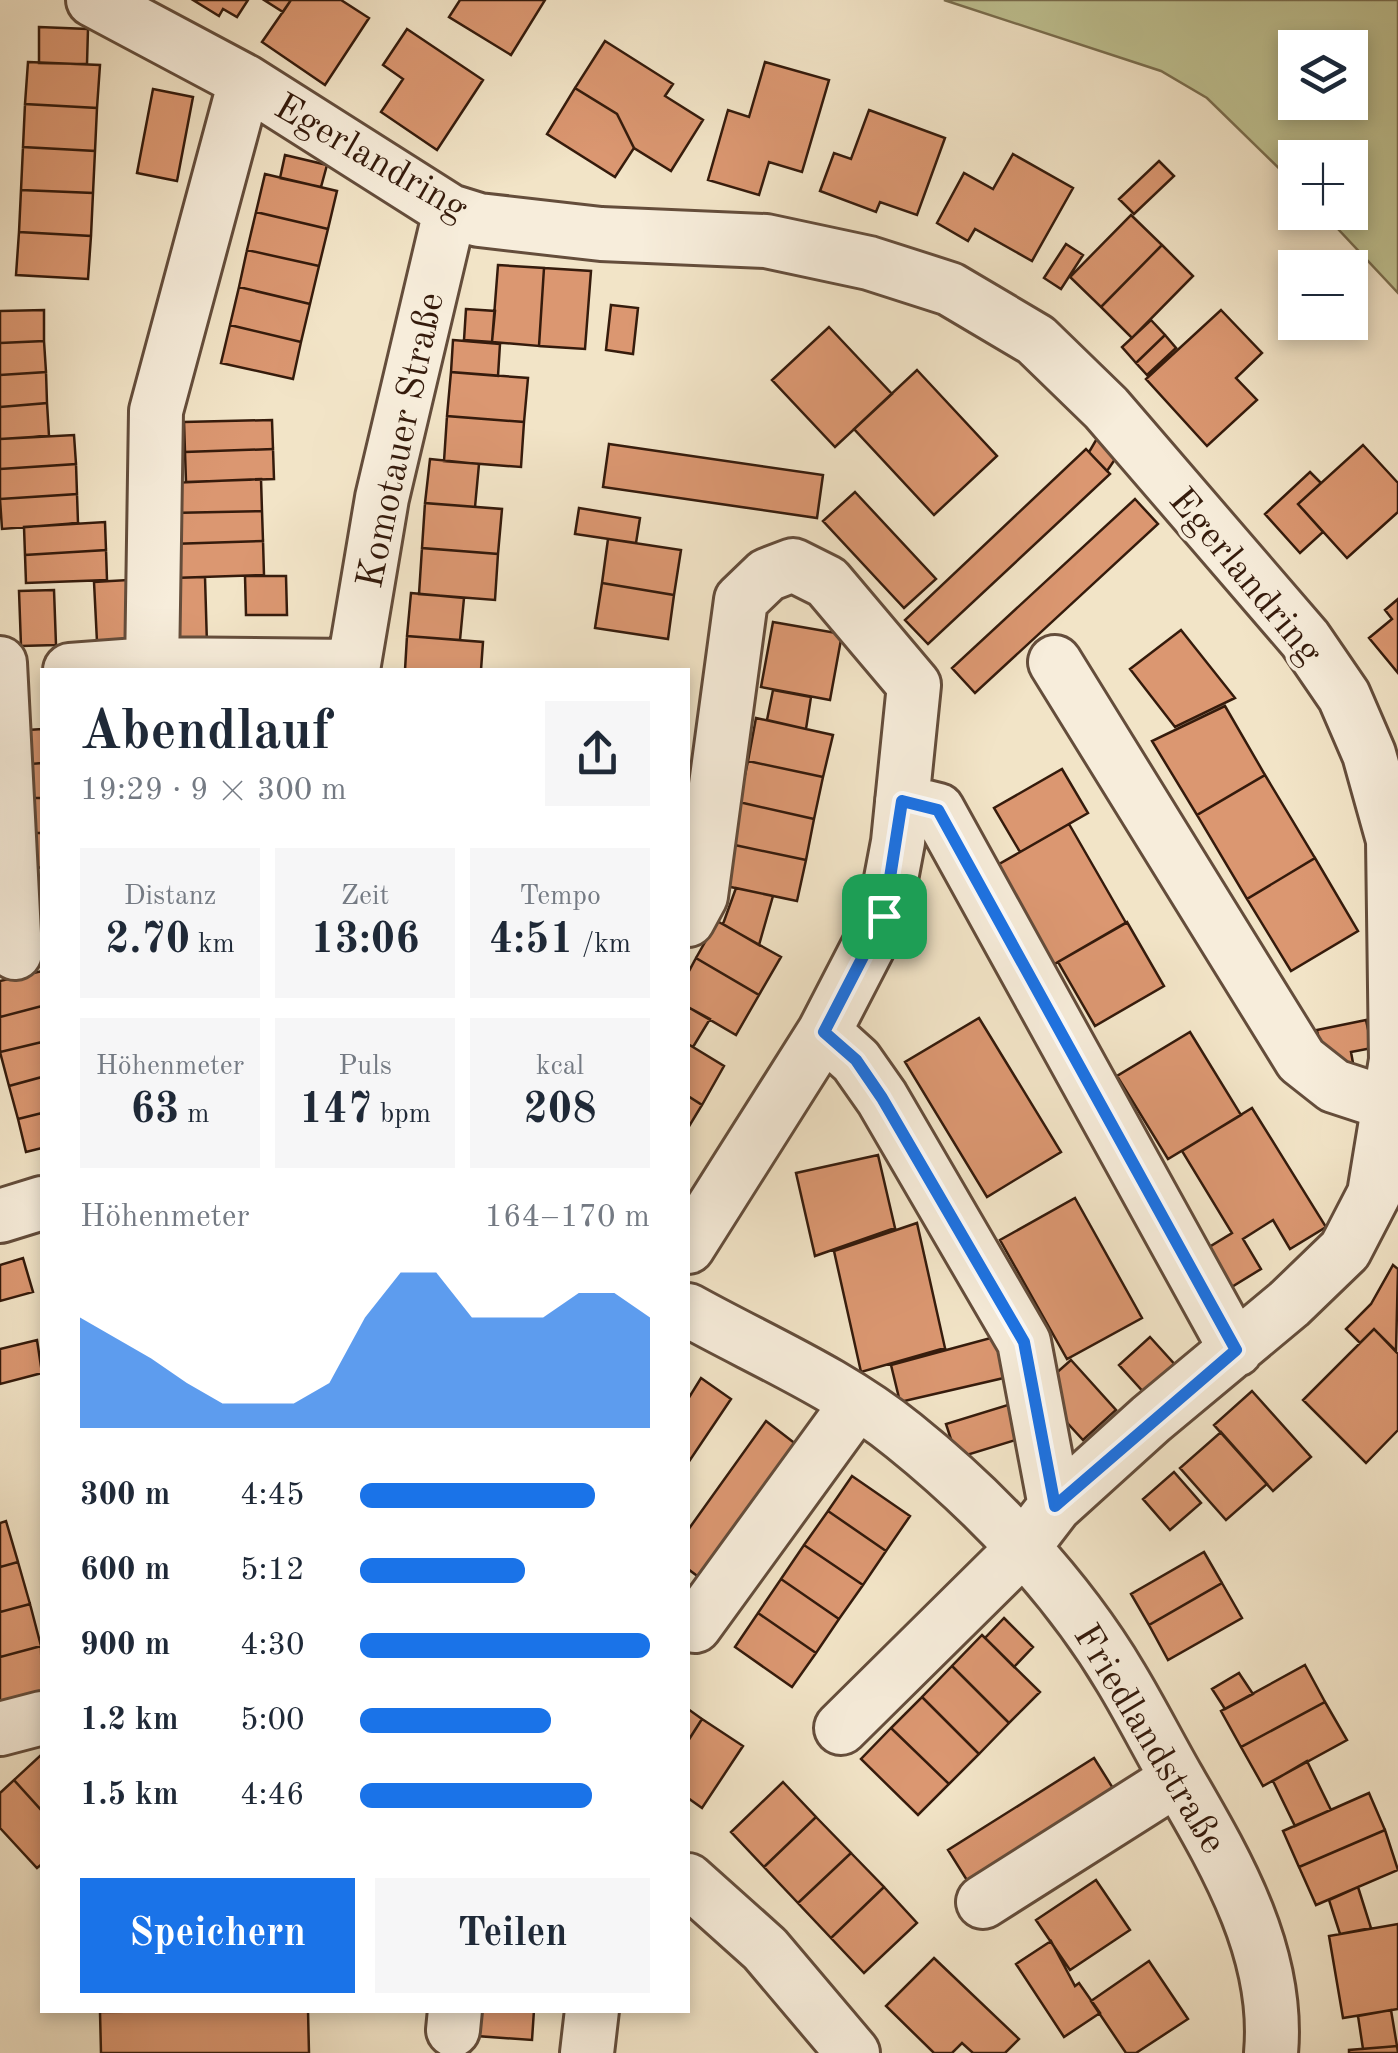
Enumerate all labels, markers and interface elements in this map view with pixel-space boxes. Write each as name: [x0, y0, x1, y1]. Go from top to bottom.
map controls: [1278, 30, 1368, 340]
button: layers: [1278, 30, 1368, 120]
street label: Egerlandring: [267, 88, 474, 229]
button: +: [1278, 140, 1368, 230]
button: −: [1278, 250, 1368, 340]
street label: Komotauer Straße: [352, 289, 452, 592]
street label: Egerlandring: [1161, 482, 1329, 672]
button: share: [545, 701, 650, 806]
text: Abendlauf: [80, 706, 331, 761]
text: 19:29 · 9 × 300 m: [80, 775, 347, 807]
pin: [842, 874, 927, 959]
text: Distanz: [124, 883, 216, 911]
text: Zeit: [341, 883, 389, 911]
text: Tempo: [519, 883, 601, 911]
icon: arrive: [857, 889, 912, 944]
text: 2.70: [105, 920, 190, 962]
text: 13:06: [310, 920, 420, 962]
text: 4:51: [489, 920, 574, 962]
text: km: [190, 931, 235, 959]
text: /km: [574, 931, 631, 959]
text: Höhenmeter: [96, 1053, 244, 1081]
text: Puls: [338, 1053, 392, 1081]
text: kcal: [536, 1053, 584, 1081]
text: 63: [131, 1090, 179, 1132]
text: 147: [299, 1090, 372, 1132]
text: 208: [523, 1090, 597, 1132]
text: m: [179, 1101, 209, 1129]
text: bpm: [372, 1101, 431, 1129]
text: Höhenmeter: [80, 1202, 250, 1234]
text: 164–170 m: [484, 1202, 650, 1234]
text: 300 m: [80, 1480, 170, 1512]
text: 4:45: [240, 1480, 305, 1512]
text: 600 m: [80, 1555, 170, 1587]
text: 5:12: [240, 1555, 305, 1587]
street label: Friedlandstraße: [1065, 1618, 1232, 1861]
text: 900 m: [80, 1630, 170, 1662]
text: 4:30: [240, 1630, 305, 1662]
text: 1.2 km: [80, 1705, 179, 1737]
text: 5:00: [240, 1705, 305, 1737]
text: 1.5 km: [80, 1780, 179, 1812]
text: 4:46: [240, 1780, 305, 1812]
button: Speichern: [80, 1878, 355, 1993]
button: Teilen: [375, 1878, 650, 1993]

